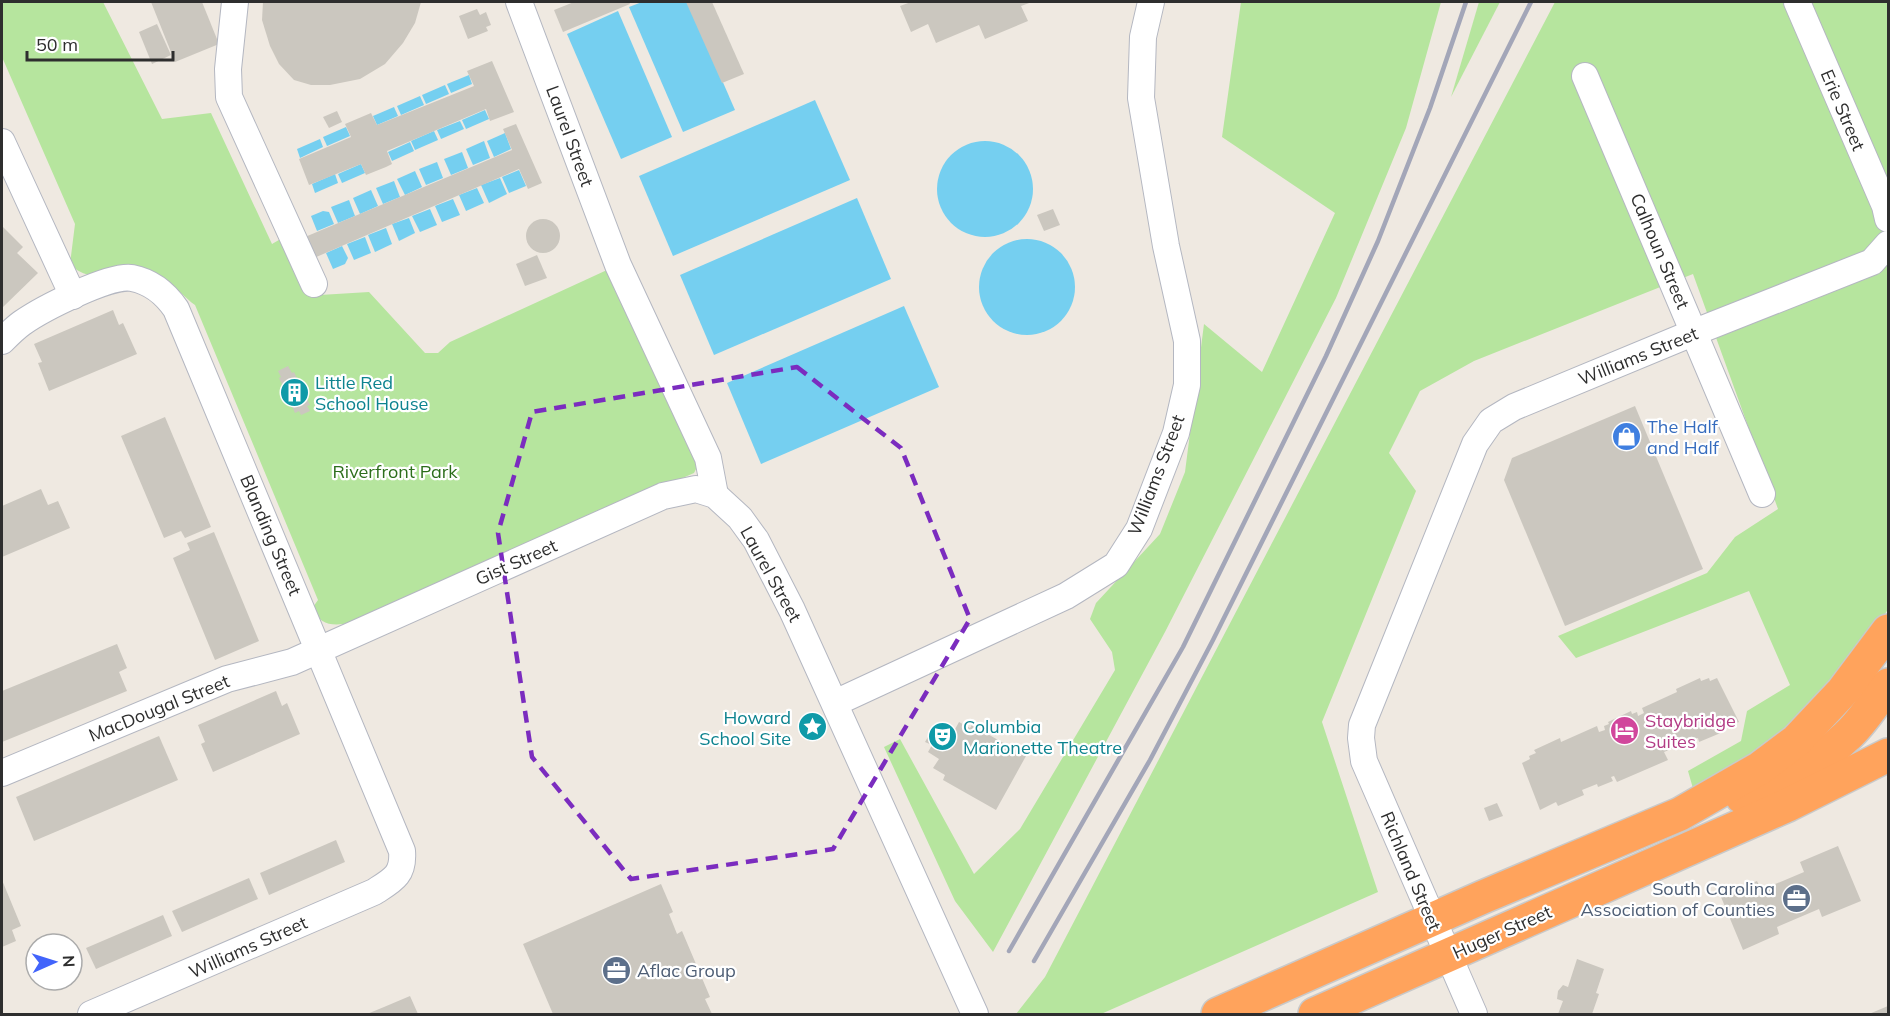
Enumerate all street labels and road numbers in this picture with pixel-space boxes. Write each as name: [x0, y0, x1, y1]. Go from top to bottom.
street label: Erie Street: [1816, 66, 1870, 154]
street label: Laurel Street: [541, 82, 599, 190]
street label: Calhoun Street: [1625, 190, 1695, 312]
street label: Williams Street: [1575, 322, 1701, 390]
street label: Williams Street: [1122, 412, 1190, 538]
street label: Blanding Street: [235, 471, 307, 599]
street label: Laurel Street: [735, 522, 807, 626]
street label: Gist Street: [472, 534, 560, 590]
street label: MacDougal Street: [85, 669, 233, 747]
street label: Richland Street: [1376, 808, 1446, 934]
street label: Huger Street: [1449, 900, 1555, 964]
street label: Williams Street: [185, 911, 311, 983]

